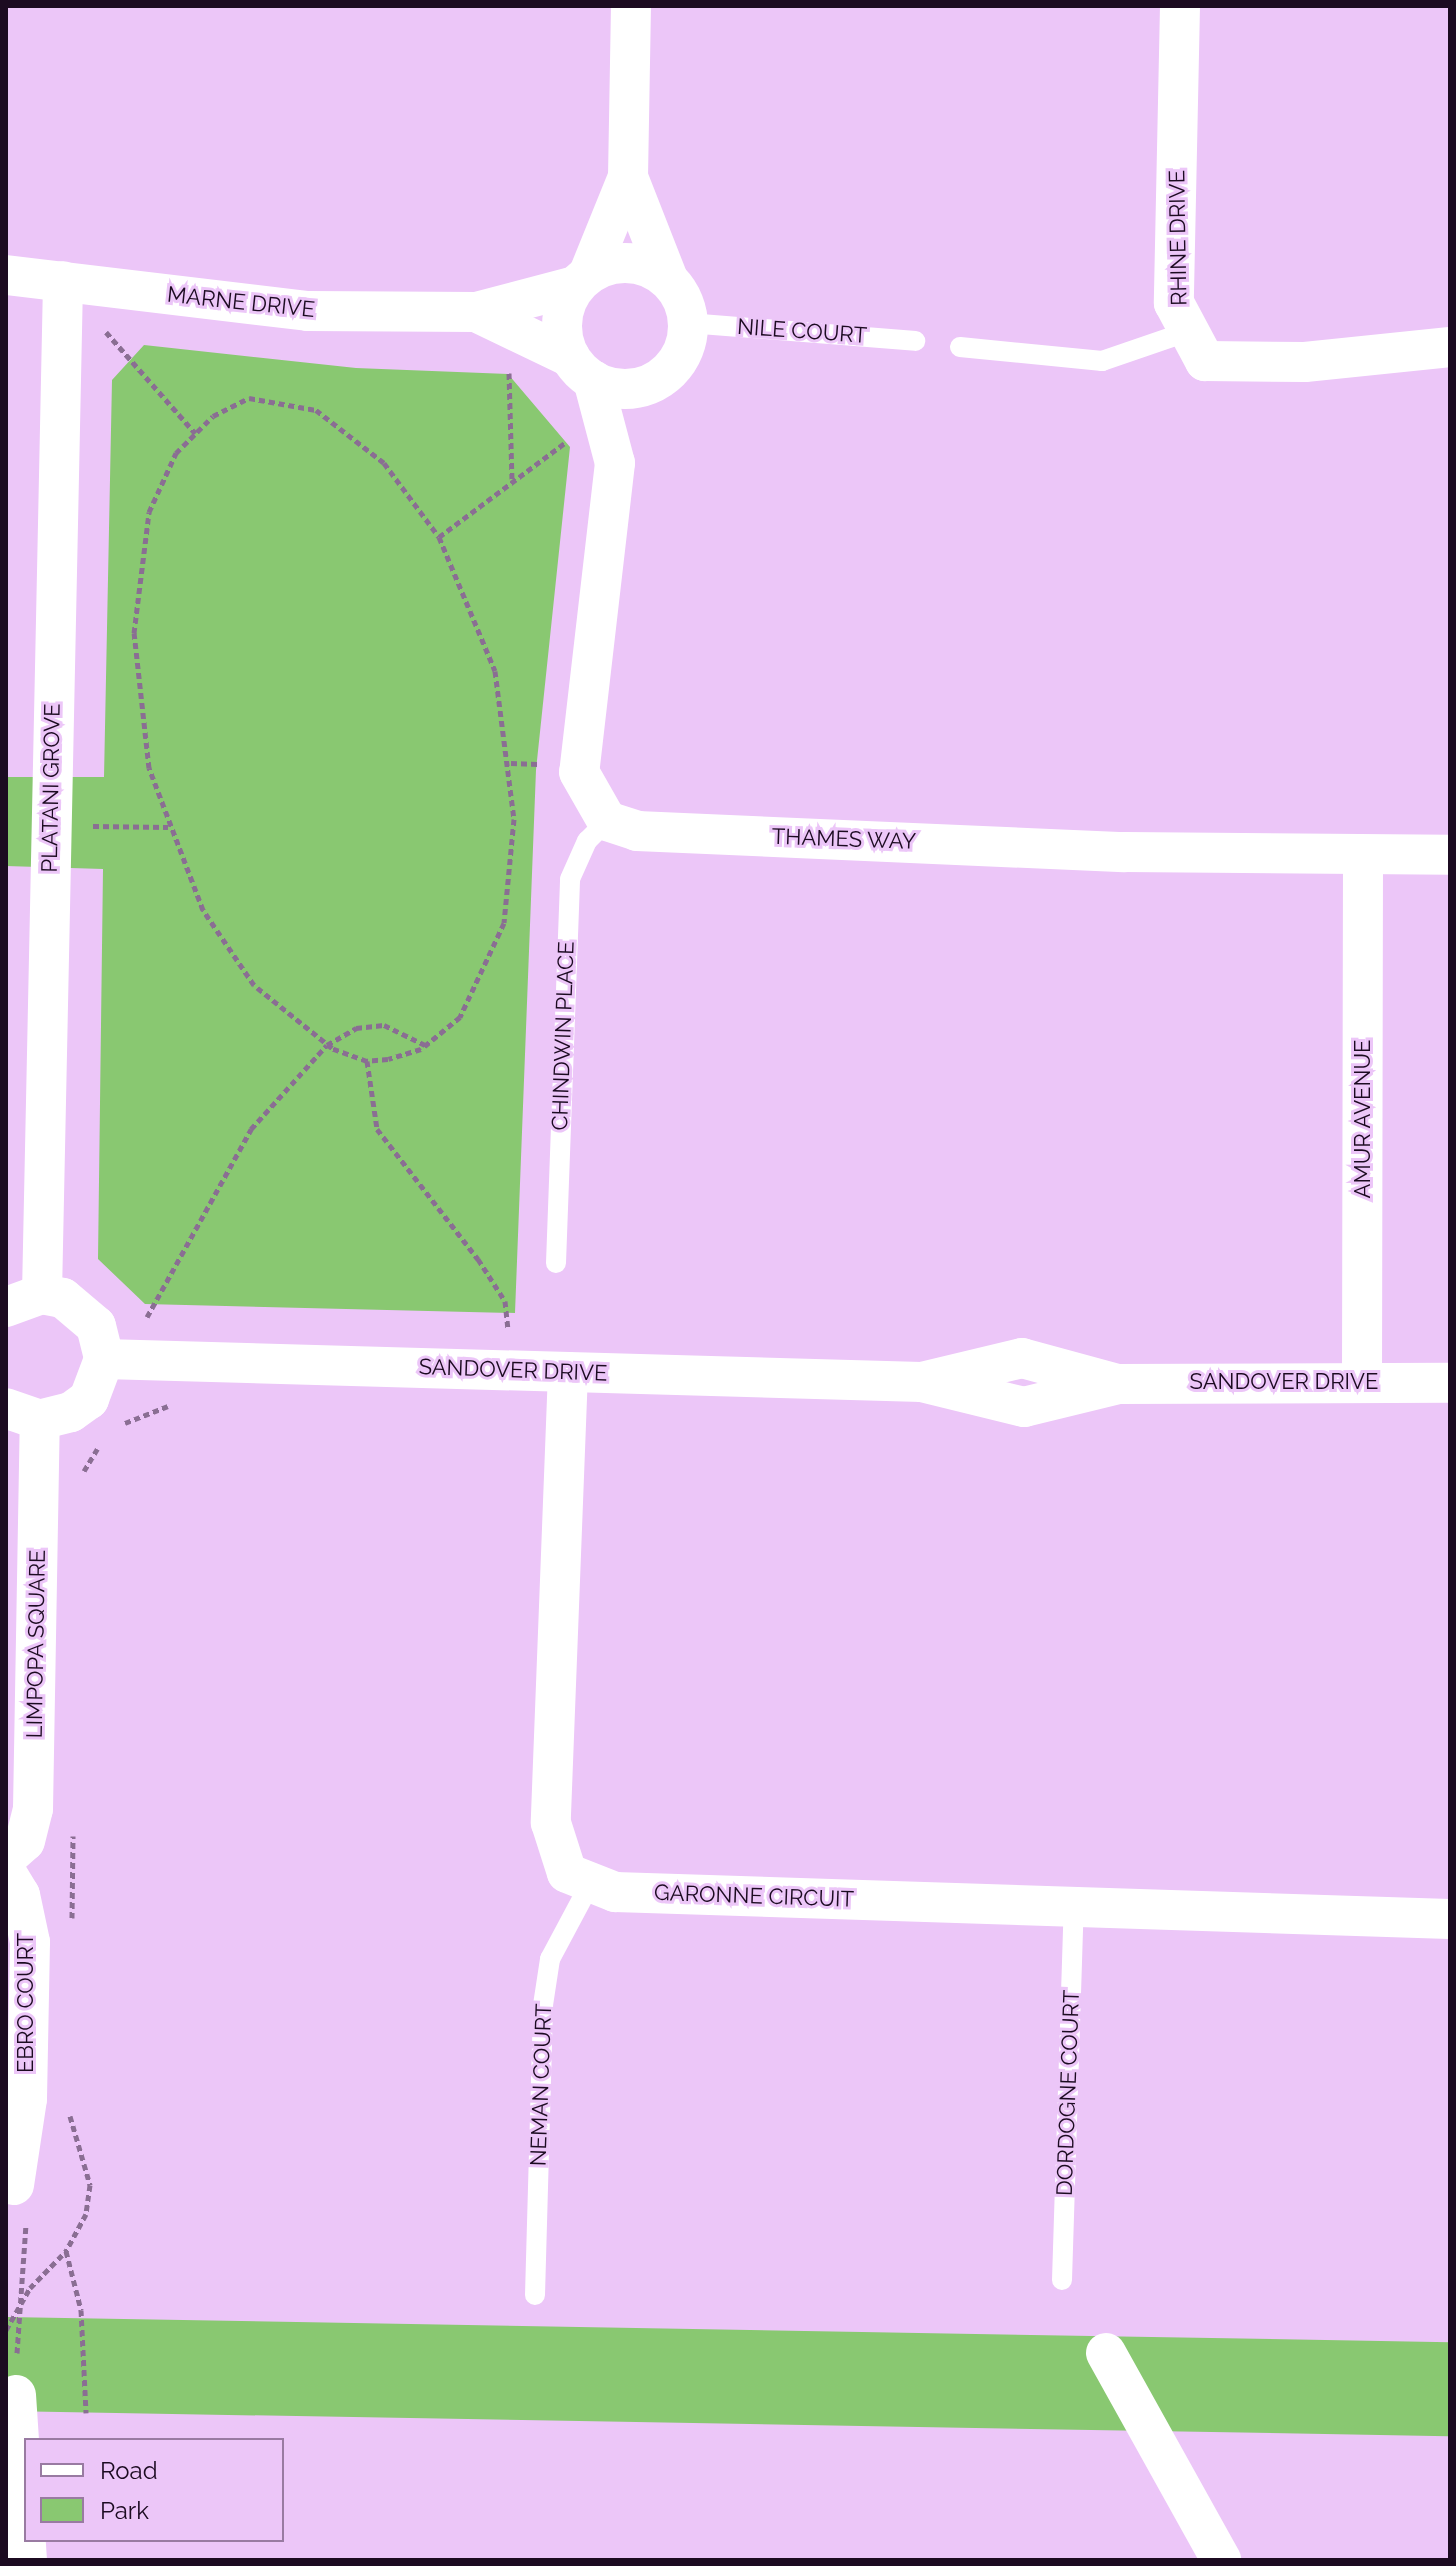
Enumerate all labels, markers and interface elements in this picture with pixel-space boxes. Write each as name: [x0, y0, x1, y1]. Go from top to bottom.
street label: RHINE DRIVE: [1164, 170, 1192, 306]
street label: MARNE DRIVE: [166, 281, 316, 323]
street label: NILE COURT: [736, 313, 868, 349]
street label: PLATANI GROVE: [36, 703, 66, 873]
street label: THAMES WAY: [771, 823, 917, 855]
street label: CHINDWIN PLACE: [547, 941, 579, 1131]
street label: AMUR AVENUE: [1350, 1039, 1376, 1199]
street label: SANDOVER DRIVE: [418, 1354, 608, 1386]
street label: SANDOVER DRIVE: [1190, 1369, 1378, 1395]
street label: LIMPOPA SQUARE: [21, 1549, 51, 1739]
street label: GARONNE CIRCUIT: [654, 1879, 854, 1913]
street label: EBRO COURT: [13, 1933, 39, 2073]
street label: DORDOGNE COURT: [1051, 1989, 1085, 2197]
street label: NEMAN COURT: [525, 2003, 557, 2167]
legend: [24, 2438, 284, 2542]
text: Road: [100, 2456, 158, 2485]
text: Park: [100, 2496, 149, 2525]

